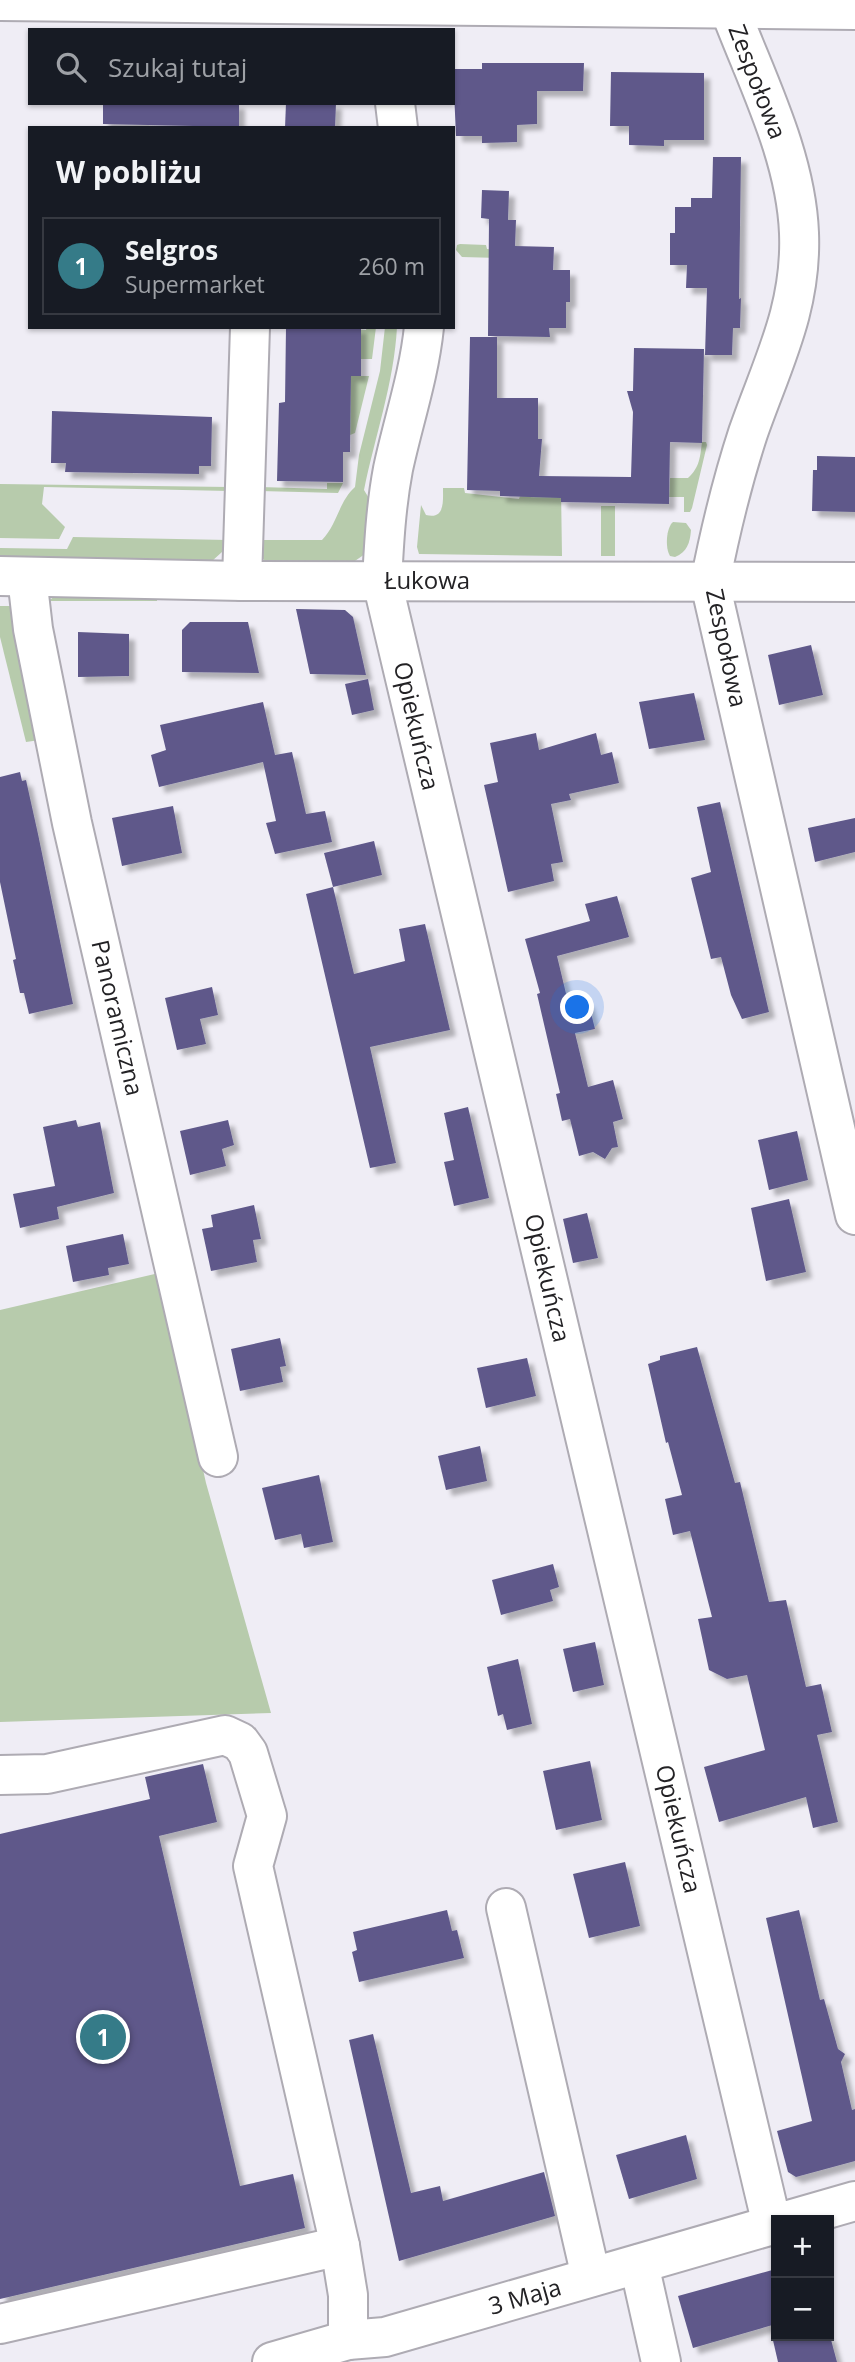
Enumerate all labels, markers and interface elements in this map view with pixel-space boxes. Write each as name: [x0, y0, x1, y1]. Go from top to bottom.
street label: Zespołowa: [721, 19, 795, 143]
search box: [28, 28, 455, 105]
icon: search: [52, 48, 90, 86]
text: Szukaj tutaj: [108, 49, 247, 85]
text: W pobliżu: [56, 151, 202, 192]
text: Selgros: [125, 232, 218, 268]
text: 1: [74, 250, 88, 282]
text: 260 m: [358, 250, 425, 282]
text: Supermarket: [125, 268, 265, 300]
street label: Łukowa: [384, 563, 470, 596]
street label: Zespołowa: [699, 585, 756, 710]
street label: Opiekuńcza: [387, 658, 448, 793]
street label: Panoramiczna: [84, 936, 152, 1099]
your location: [560, 990, 594, 1024]
street label: Opiekuńcza: [518, 1210, 579, 1345]
street label: Opiekuńcza: [649, 1761, 710, 1896]
pin: 1: [80, 2011, 126, 2063]
map controls: [771, 2215, 834, 2341]
button: +: [771, 2215, 834, 2278]
street label: 3 Maja: [484, 2269, 565, 2322]
button: −: [771, 2278, 834, 2341]

